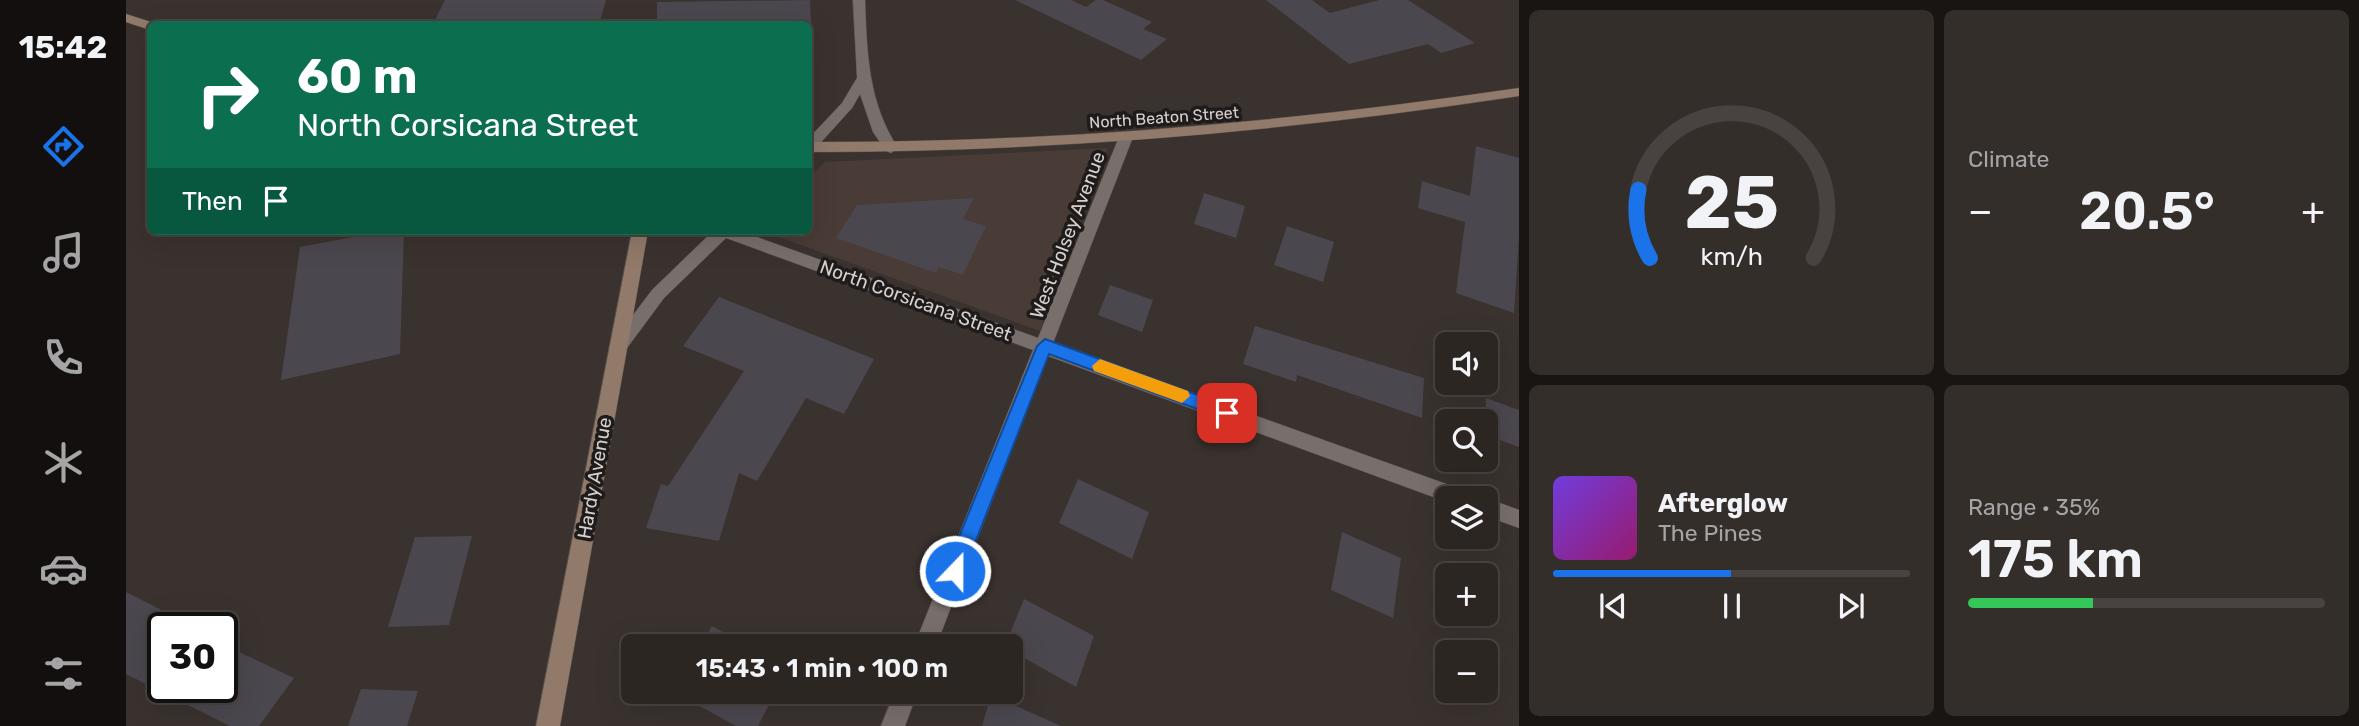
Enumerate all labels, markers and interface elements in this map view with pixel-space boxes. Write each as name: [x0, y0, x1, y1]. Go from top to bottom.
text: 15:42: [19, 28, 107, 66]
text: 60 m: [297, 47, 418, 105]
icon: right: [182, 49, 273, 140]
street label: North Beaton Street: [1089, 103, 1240, 132]
text: North Corsicana Street: [297, 106, 638, 144]
icon: directions: [39, 122, 88, 171]
text: Climate: [1968, 145, 2049, 173]
street label: West Holsey Avenue: [1025, 148, 1110, 322]
text: 25: [1684, 161, 1779, 247]
text: 20.5°: [2079, 180, 2215, 242]
icon: arrive: [257, 182, 295, 220]
text: Then: [182, 186, 243, 217]
text: −: [1968, 188, 1993, 234]
text: +: [2301, 188, 2325, 234]
icon: music: [39, 228, 88, 277]
text: km/h: [1700, 242, 1763, 271]
street label: North Corsicana Street: [817, 255, 1015, 346]
map controls: [1435, 332, 1498, 703]
button: sound: [1435, 332, 1498, 395]
icon: phone: [39, 333, 88, 382]
pin: [1197, 383, 1257, 443]
icon: arrive: [1208, 394, 1246, 432]
button: search: [1435, 409, 1498, 472]
street label: Hardy Avenue: [572, 415, 617, 541]
icon: climate: [39, 438, 88, 487]
button: layers: [1435, 486, 1498, 549]
text: Afterglow: [1658, 488, 1788, 519]
text: Range · 35%: [1968, 493, 2100, 521]
text: The Pines: [1658, 519, 1762, 547]
text: 175 km: [1968, 528, 2143, 590]
position arrow: [918, 534, 992, 608]
icon: car: [39, 544, 88, 593]
button: +: [1435, 563, 1498, 626]
icon: previous: [1594, 587, 1632, 625]
icon: pause: [1713, 587, 1751, 625]
icon: next: [1832, 587, 1870, 625]
speed limit sign: 30: [147, 612, 238, 703]
button: −: [1435, 640, 1498, 703]
icon: filters: [39, 649, 88, 698]
text: 15:43 · 1 min · 100 m: [696, 653, 948, 684]

